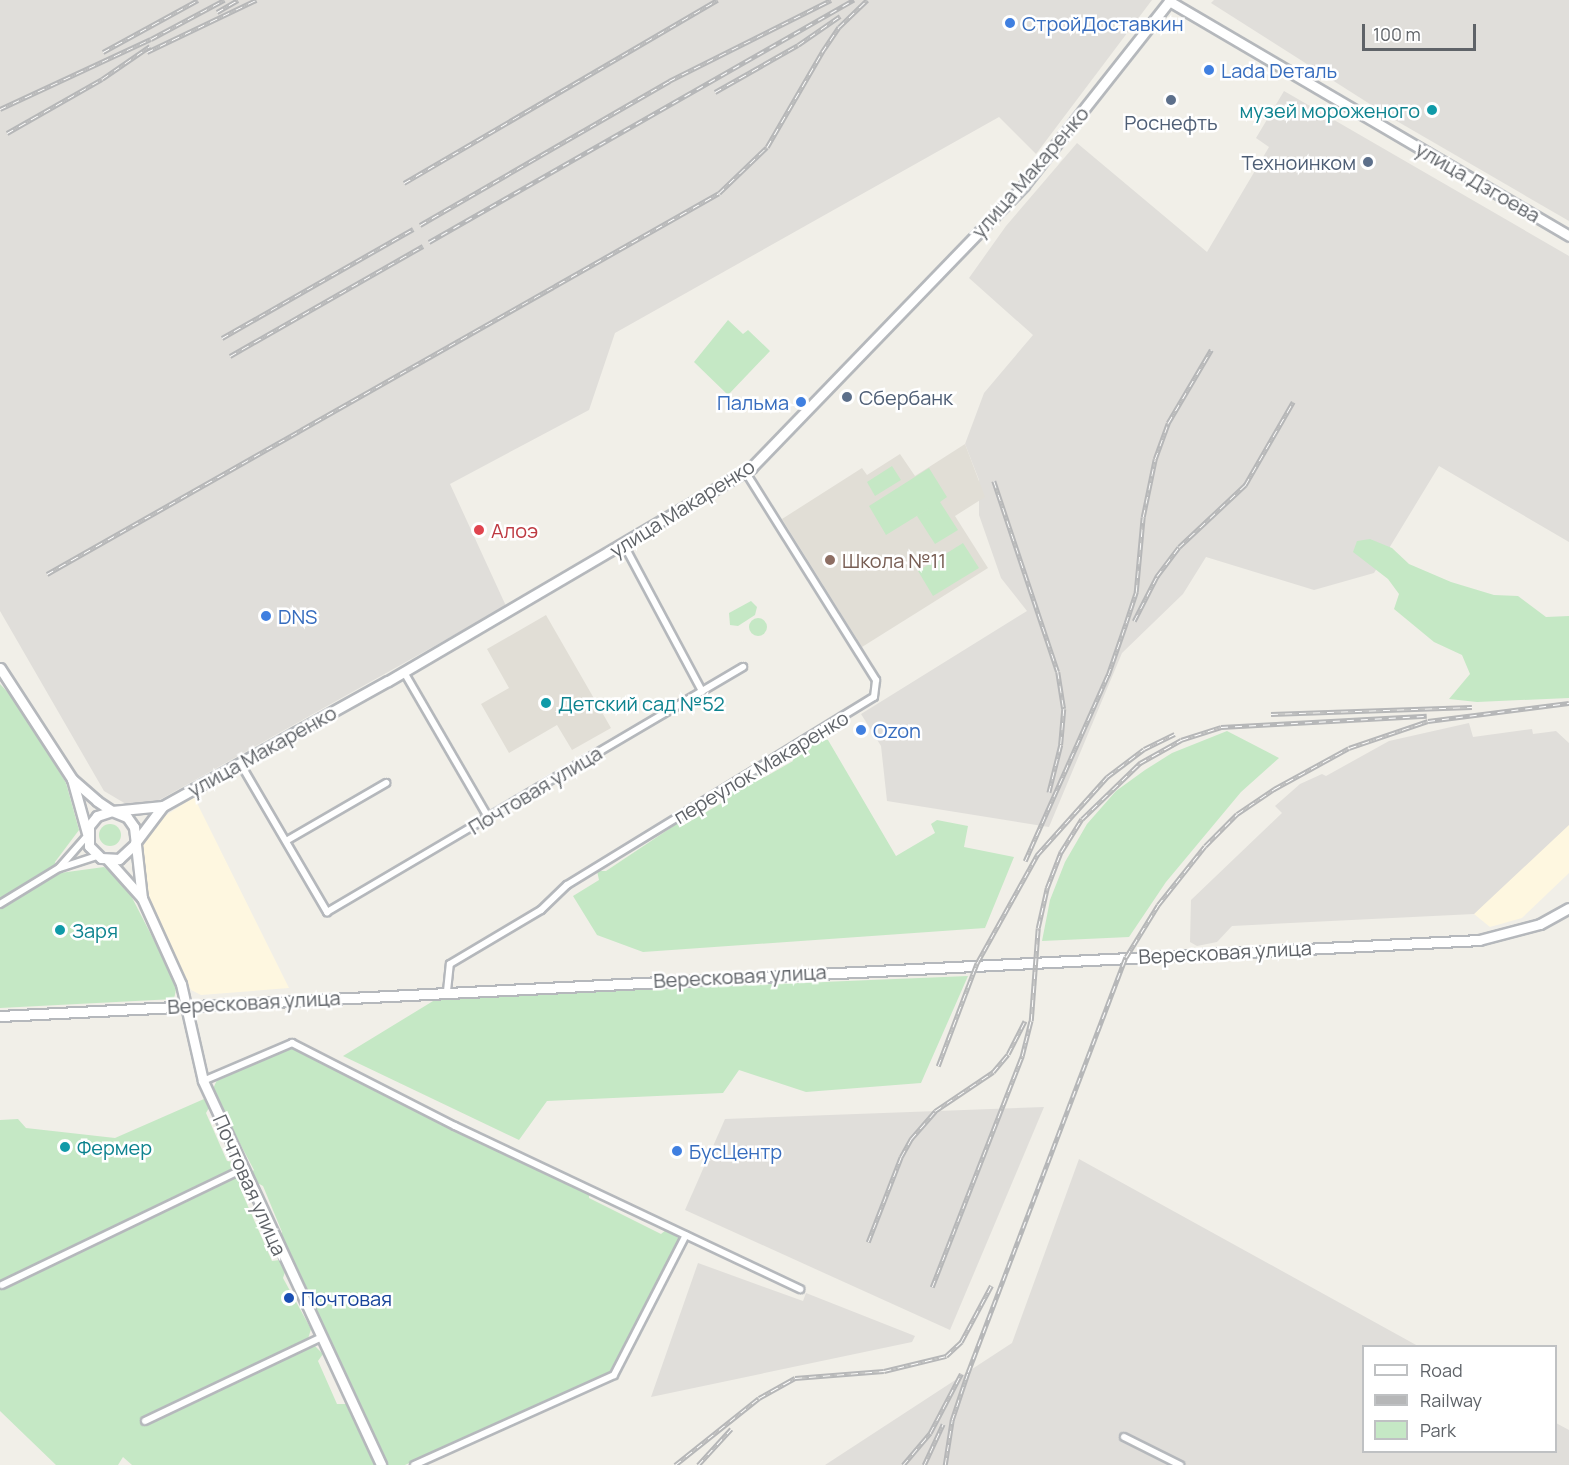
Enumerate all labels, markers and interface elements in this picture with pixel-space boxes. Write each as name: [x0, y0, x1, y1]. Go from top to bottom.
place label: СтройДоставкин: [1022, 11, 1184, 35]
scale bar: [1365, 12, 1479, 50]
marker: СтройДоставкин: [1003, 16, 1017, 30]
text: 100 m: [1373, 22, 1421, 46]
place label: Lada Dеталь: [1221, 58, 1337, 82]
marker: Lada Dеталь: [1202, 63, 1216, 77]
marker: Роснефть: [1164, 93, 1178, 107]
place label: музей мороженого: [1239, 98, 1420, 122]
street label: улица Макаренко: [966, 101, 1094, 243]
marker: музей мороженого: [1425, 103, 1439, 117]
place label: Роснефть: [1124, 110, 1218, 134]
street label: улица Дзгоева: [1411, 137, 1545, 227]
place label: Техноинком: [1241, 150, 1356, 174]
marker: Техноинком: [1361, 155, 1375, 169]
place label: Сбербанк: [859, 385, 953, 409]
place label: Пальма: [717, 390, 789, 414]
marker: Сбербанк: [840, 390, 854, 404]
marker: Пальма: [794, 395, 808, 409]
street label: улица Макаренко: [605, 454, 759, 562]
place label: Алоэ: [491, 518, 538, 542]
marker: Алоэ: [472, 523, 486, 537]
place label: Школа №11: [842, 548, 946, 572]
marker: Школа №11: [823, 553, 837, 567]
place label: DNS: [278, 604, 317, 628]
marker: DNS: [259, 609, 273, 623]
place label: Детский сад №52: [558, 691, 725, 715]
marker: Детский сад №52: [539, 696, 553, 710]
street label: улица Макаренко: [183, 700, 341, 802]
street label: переулок Макаренко: [669, 705, 853, 829]
place label: Ozon: [873, 718, 921, 742]
marker: Ozon: [854, 723, 868, 737]
street label: Почтовая улица: [464, 741, 606, 839]
place label: Заря: [72, 918, 118, 942]
marker: Заря: [53, 923, 67, 937]
street label: Вересковая улица: [1138, 935, 1312, 969]
street label: Вересковая улица: [653, 959, 827, 993]
street label: Вересковая улица: [167, 985, 341, 1019]
street label: Почтовая улица: [208, 1111, 292, 1259]
place label: Фермер: [77, 1135, 152, 1159]
place label: БусЦентр: [689, 1139, 782, 1163]
marker: Фермер: [58, 1140, 72, 1154]
marker: БусЦентр: [670, 1144, 684, 1158]
place label: Почтовая: [301, 1286, 392, 1310]
marker: Почтовая: [282, 1291, 296, 1305]
legend: [1362, 1345, 1557, 1453]
text: Road: [1420, 1358, 1463, 1382]
text: Railway: [1420, 1388, 1482, 1412]
text: Park: [1420, 1418, 1456, 1442]

